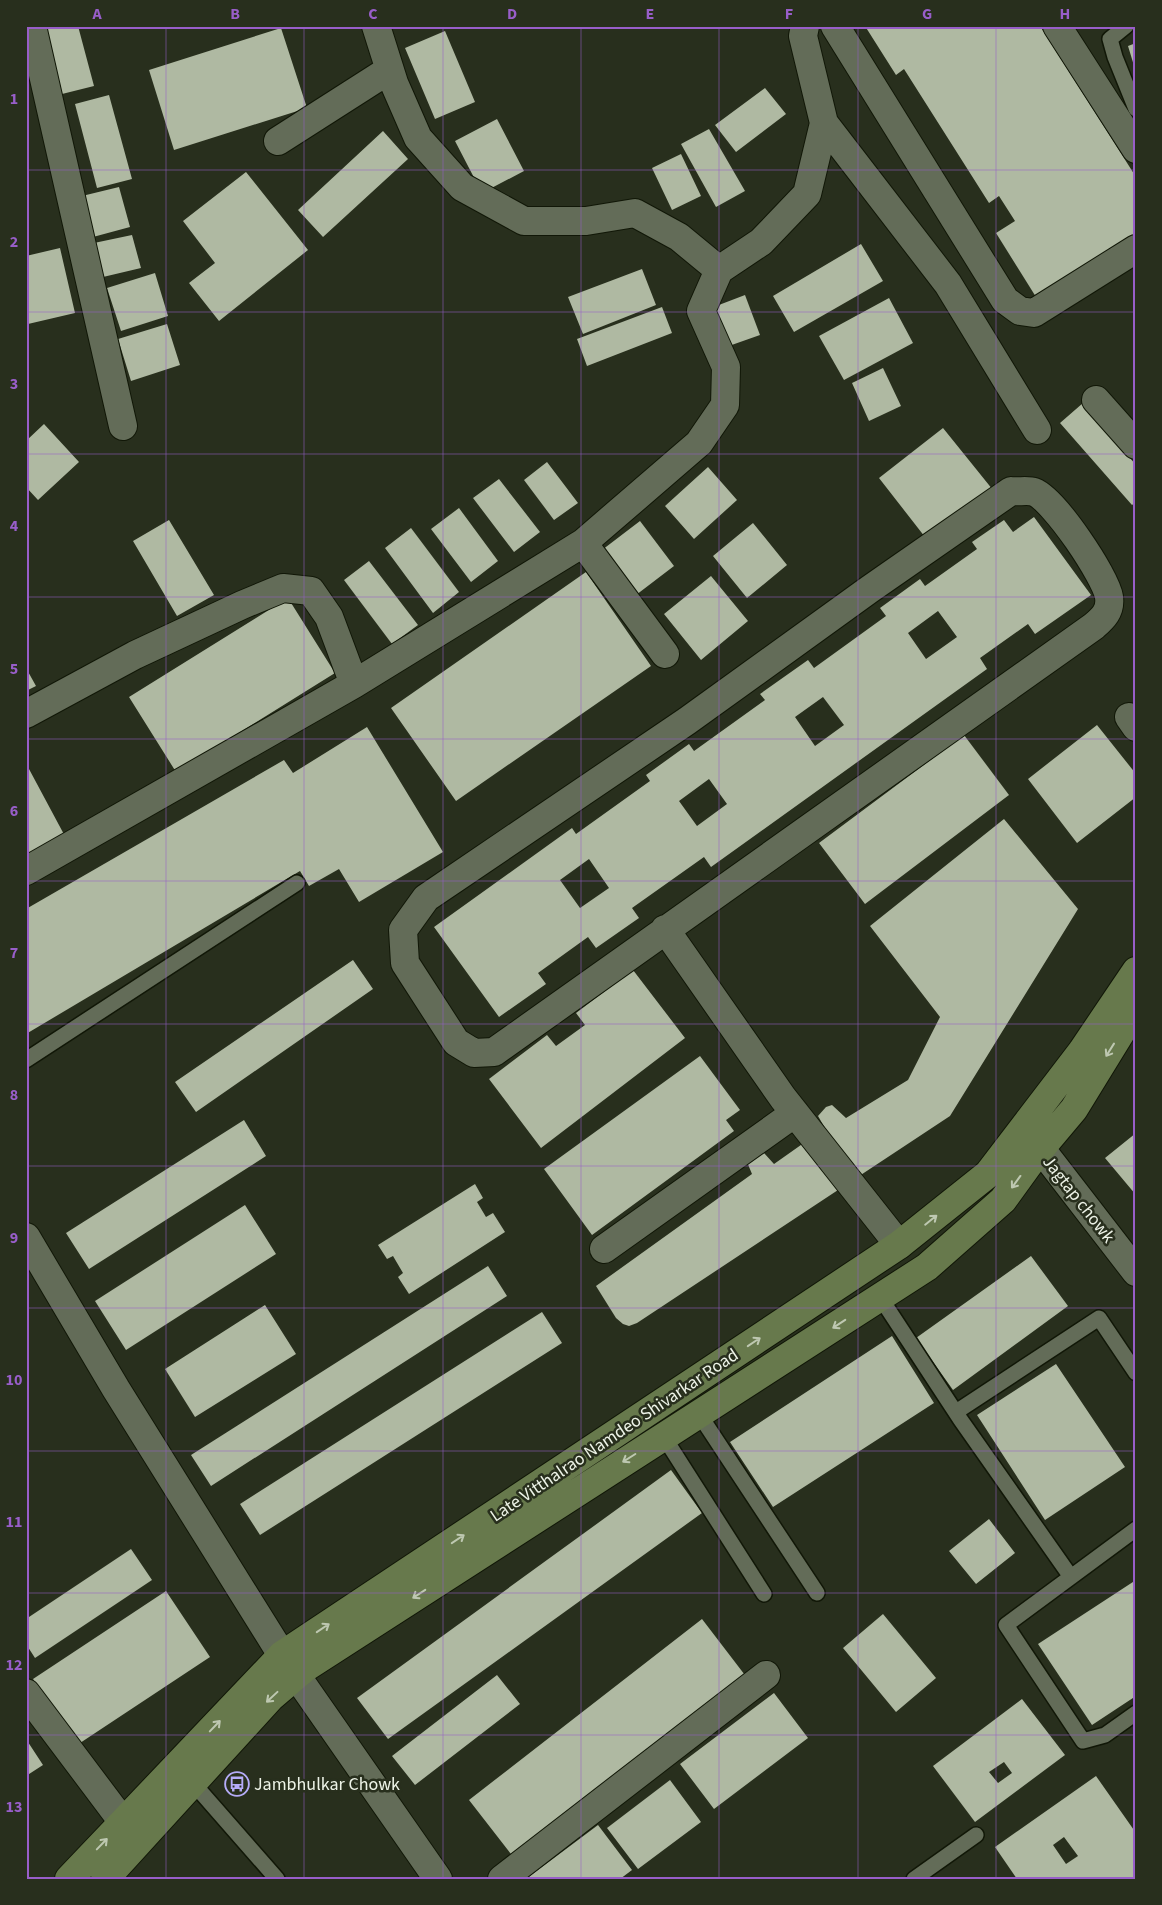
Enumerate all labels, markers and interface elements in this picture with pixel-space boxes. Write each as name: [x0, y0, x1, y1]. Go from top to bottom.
text: A: [91, 3, 102, 25]
text: B: [230, 3, 240, 25]
text: C: [368, 3, 378, 25]
text: D: [507, 3, 517, 25]
text: E: [646, 3, 654, 25]
text: F: [785, 3, 793, 25]
text: G: [922, 3, 932, 25]
text: H: [1060, 3, 1070, 25]
text: 1: [10, 88, 18, 110]
text: 2: [10, 231, 18, 253]
text: 3: [10, 373, 18, 395]
text: 4: [10, 515, 19, 537]
text: 5: [10, 658, 18, 680]
text: 6: [10, 800, 18, 822]
text: 7: [10, 942, 18, 964]
one-way arrow: [1105, 1042, 1115, 1056]
text: 8: [10, 1084, 18, 1106]
street label: Jagtap chowk: [1037, 1150, 1121, 1248]
one-way arrow: [1011, 1175, 1021, 1189]
one-way arrow: [924, 1215, 937, 1226]
text: 9: [10, 1227, 18, 1249]
one-way arrow: [833, 1319, 847, 1329]
one-way arrow: [747, 1337, 761, 1347]
street label: Late Vitthalrao Namdeo Shivarkar Road: [485, 1343, 743, 1528]
text: 10: [6, 1369, 22, 1391]
one-way arrow: [622, 1454, 636, 1464]
text: 11: [6, 1511, 22, 1533]
one-way arrow: [451, 1533, 465, 1543]
one-way arrow: [412, 1590, 426, 1600]
one-way arrow: [316, 1623, 330, 1634]
text: 12: [6, 1654, 22, 1676]
one-way arrow: [265, 1691, 278, 1703]
one-way arrow: [209, 1720, 221, 1732]
bus stop icon: Jambhulkar Chowk: [224, 1771, 250, 1797]
place label: Jambhulkar Chowk: [254, 1772, 400, 1797]
text: 13: [6, 1796, 22, 1818]
one-way arrow: [96, 1837, 108, 1850]

